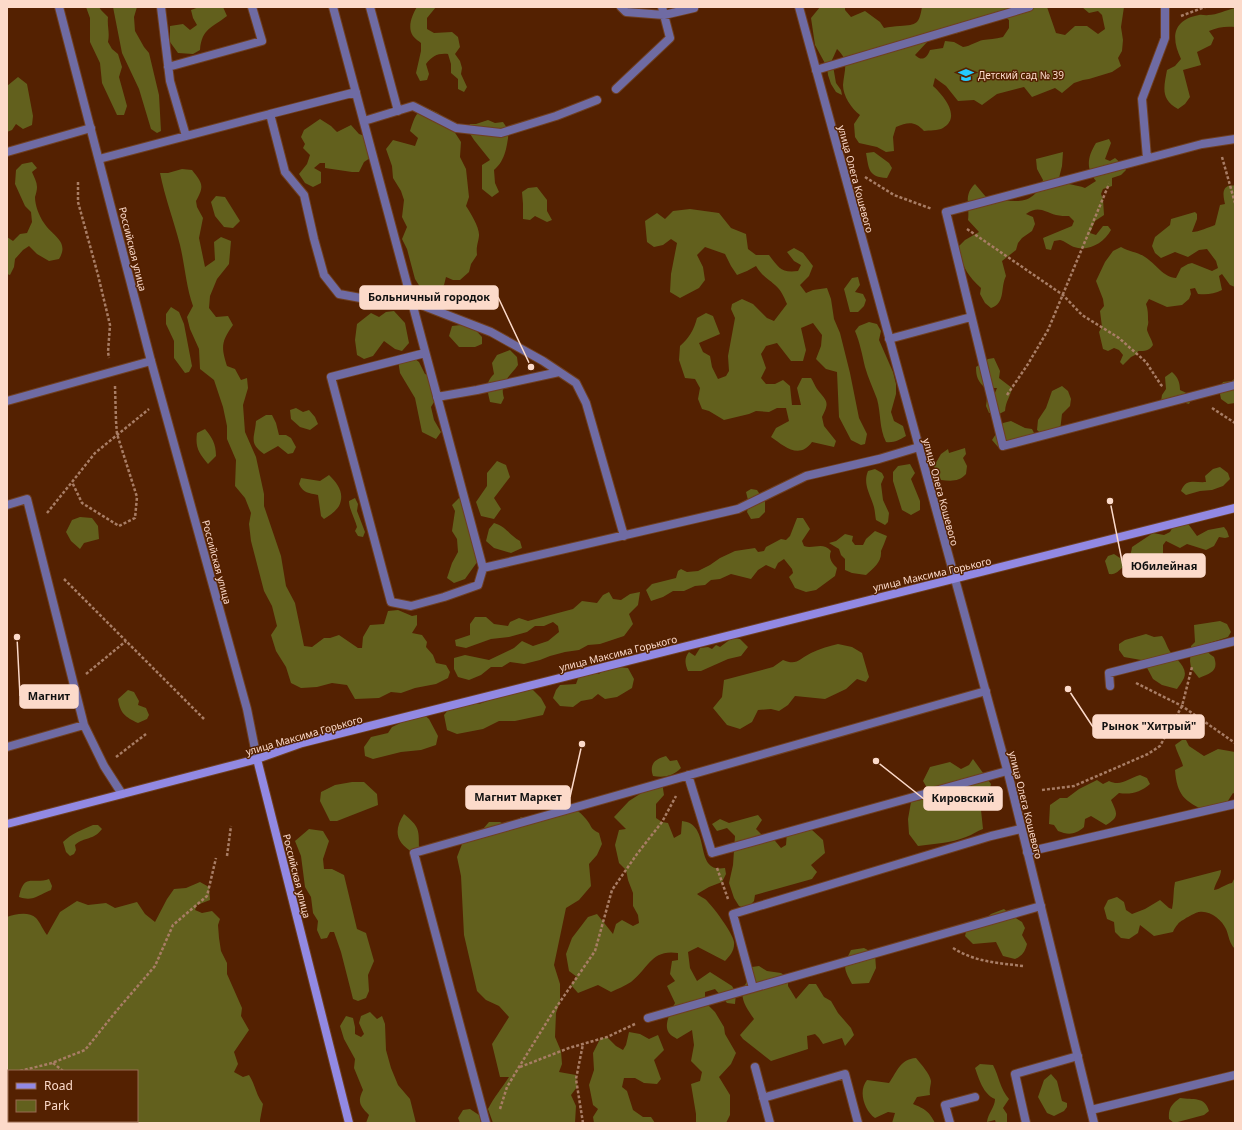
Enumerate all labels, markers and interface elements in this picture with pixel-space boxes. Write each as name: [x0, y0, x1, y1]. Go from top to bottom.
school or university icon: Детский сад № 39: [957, 66, 975, 84]
place label: Детский сад № 39: [978, 68, 1064, 82]
street label: улица Олега Кошевого: [835, 124, 877, 234]
street label: Российская улица: [116, 205, 150, 293]
callout: Больничный городок: [360, 286, 498, 309]
text: Больничный городок: [368, 289, 490, 304]
street label: улица Олега Кошевого: [920, 437, 962, 547]
street label: Российская улица: [199, 518, 235, 606]
street label: улица Максима Горького: [871, 554, 993, 594]
callout: Юбилейная: [1123, 554, 1205, 577]
text: Юбилейная: [1131, 558, 1197, 573]
street label: улица Максима Горького: [558, 632, 678, 674]
callout: Магнит: [20, 685, 78, 708]
text: Магнит: [28, 688, 71, 703]
street label: улица Максима Горького: [244, 712, 364, 758]
callout: Рынок "Хитрый": [1093, 715, 1204, 738]
text: Рынок "Хитрый": [1102, 718, 1196, 733]
street label: улица Олега Кошевого: [1006, 750, 1046, 860]
callout: Магнит Маркет: [466, 786, 570, 809]
callout: Кировский: [924, 787, 1002, 810]
text: Магнит Маркет: [474, 789, 562, 804]
text: Кировский: [932, 790, 994, 805]
street label: Российская улица: [280, 832, 314, 920]
legend: [8, 1070, 138, 1122]
text: Road: [44, 1077, 73, 1094]
text: Park: [44, 1097, 70, 1114]

